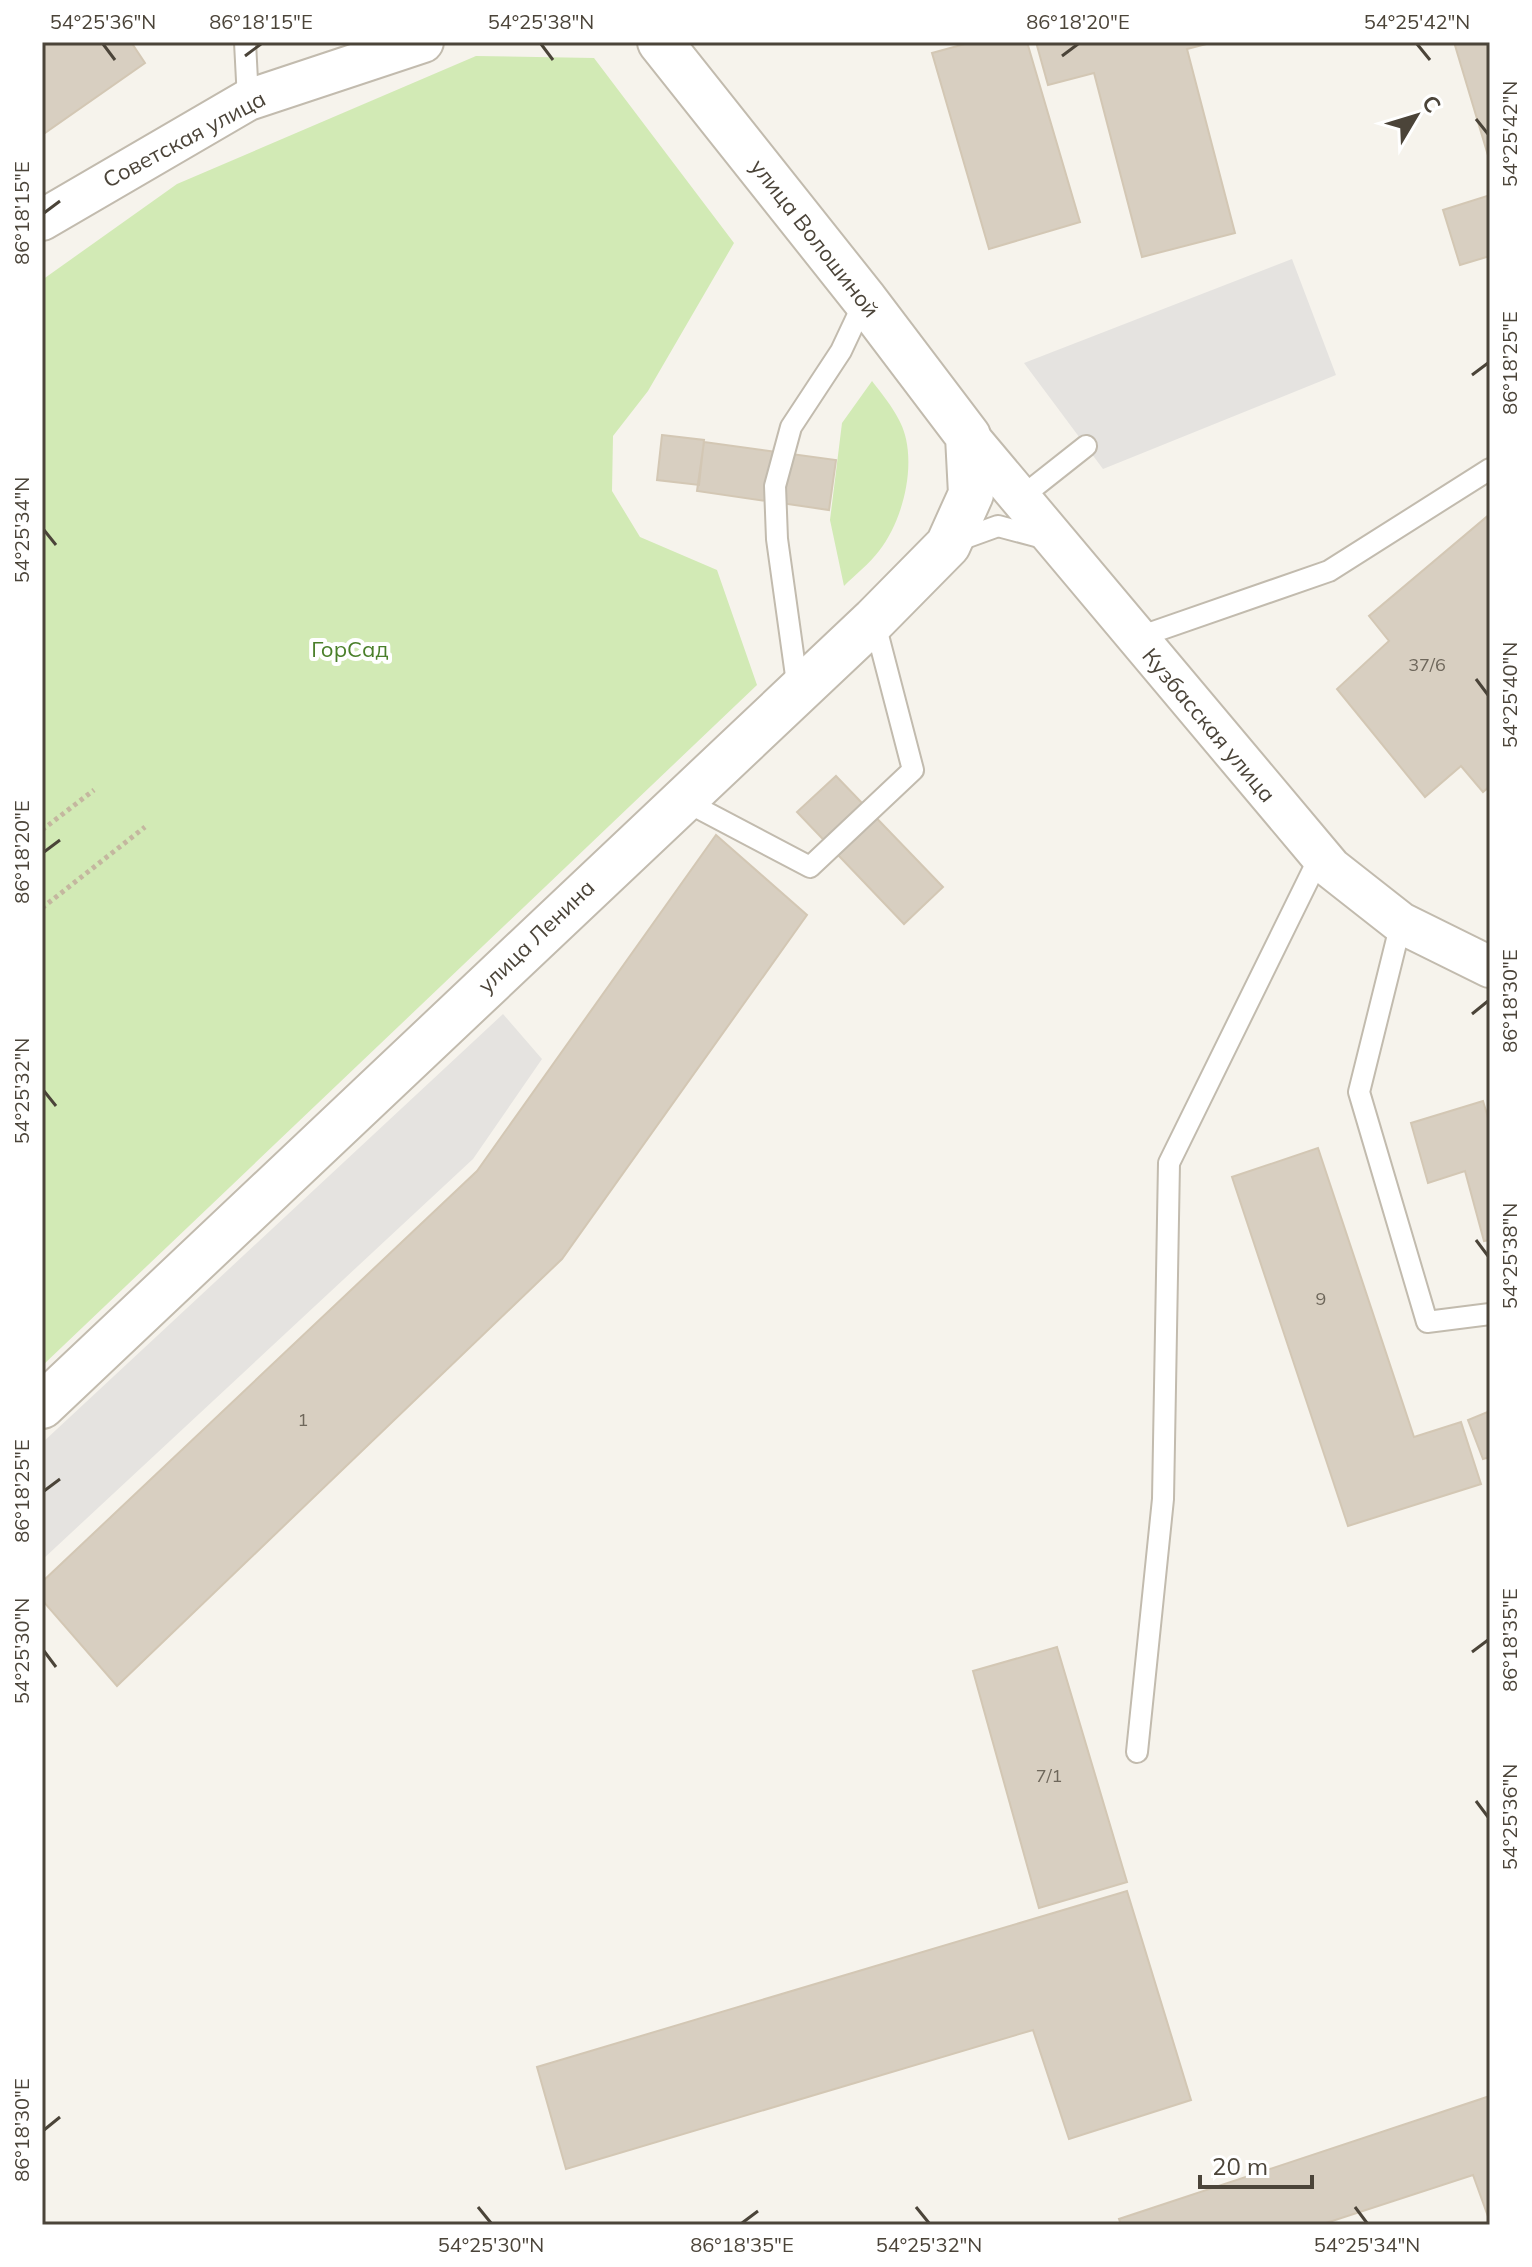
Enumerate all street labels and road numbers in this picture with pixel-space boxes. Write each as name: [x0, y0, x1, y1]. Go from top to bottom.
street label: Советская улица: [98, 84, 270, 194]
street label: улица Волошиной: [745, 153, 885, 323]
street label: Кузбасская улица: [1136, 642, 1282, 808]
street label: улица Ленина: [472, 873, 600, 999]

